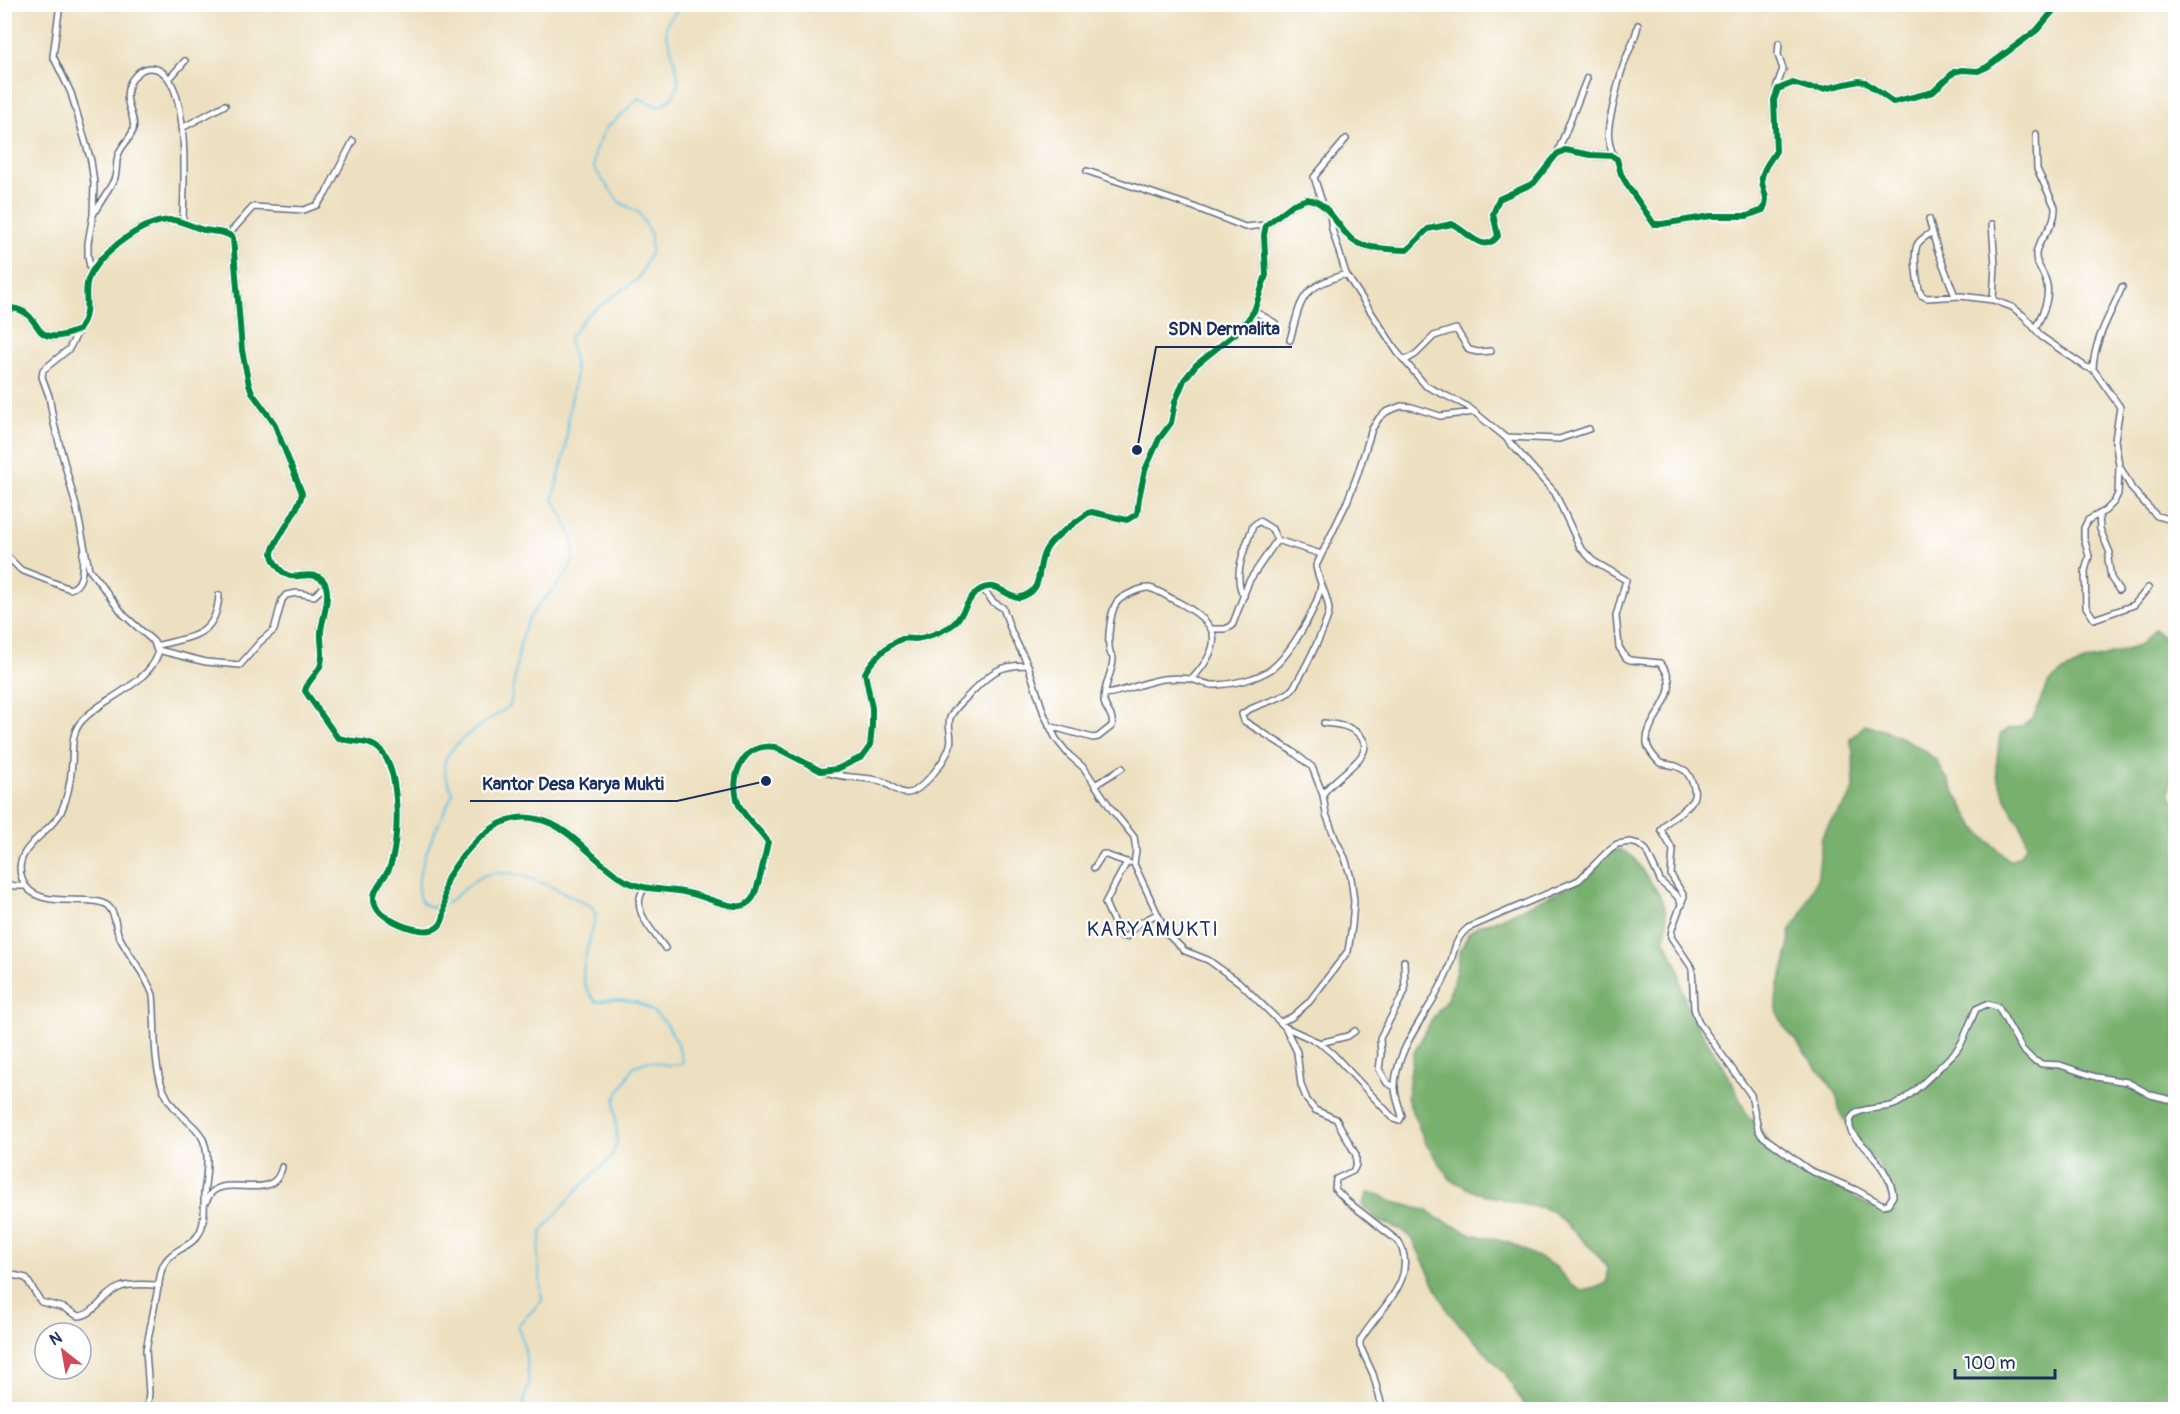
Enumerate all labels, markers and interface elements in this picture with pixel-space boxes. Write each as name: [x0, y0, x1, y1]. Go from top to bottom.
callout: SDN Dermalita: [1156, 311, 1292, 347]
text: SDN Dermalita: [1168, 318, 1281, 341]
callout: Kantor Desa Karya Mukti: [470, 765, 677, 801]
text: Kantor Desa Karya Mukti: [482, 773, 664, 796]
district label: KARYAMUKTI: [1087, 917, 1219, 942]
north arrow: [33, 1321, 93, 1381]
text: N: [46, 1328, 66, 1350]
scale bar: [1955, 1342, 2056, 1380]
text: 100 m: [1964, 1352, 2016, 1375]

